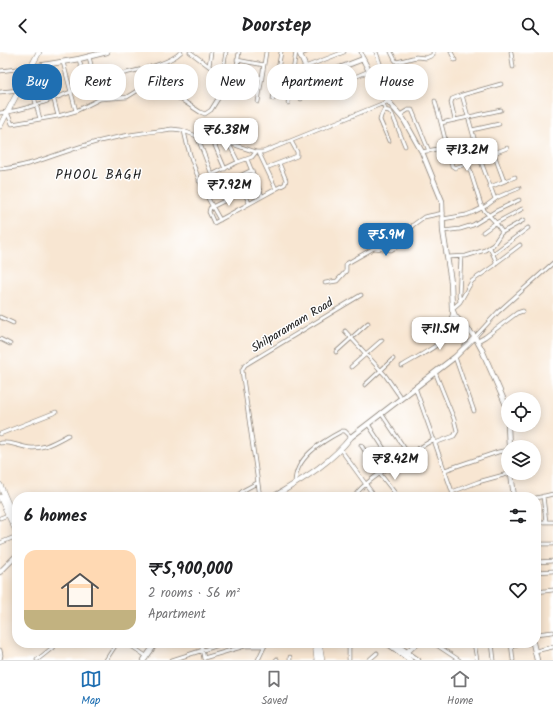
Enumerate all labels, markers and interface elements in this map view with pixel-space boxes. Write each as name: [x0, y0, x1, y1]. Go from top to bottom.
text: Doorstep: [242, 12, 311, 41]
icon: back: [12, 15, 34, 37]
icon: search: [519, 15, 541, 37]
chip: Buy: [12, 64, 62, 100]
chip: Rent: [70, 64, 126, 100]
chip: Filters: [134, 64, 198, 100]
chip: New: [206, 64, 259, 100]
chip: Apartment: [267, 64, 357, 100]
chip: House: [365, 64, 428, 100]
pin: ₹6.38M: [193, 118, 259, 152]
text: ₹6.38M: [203, 120, 249, 141]
pin: ₹13.2M: [434, 138, 500, 172]
text: ₹13.2M: [446, 140, 488, 161]
district label: PHOOL BAGH: [56, 165, 142, 186]
pin: ₹7.92M: [196, 173, 262, 207]
text: ₹7.92M: [207, 175, 251, 196]
pin: ₹5.9M: [358, 223, 414, 257]
text: ₹5.9M: [367, 225, 405, 246]
street label: Shilparamam Road: [247, 293, 338, 358]
pin: ₹11.5M: [407, 317, 473, 351]
text: ₹11.5M: [421, 319, 459, 340]
map controls: [501, 392, 541, 480]
button: locate: [501, 392, 541, 432]
button: layers: [501, 440, 541, 480]
pin: ₹8.42M: [362, 447, 428, 481]
text: ₹8.42M: [372, 449, 418, 470]
text: 6 homes: [24, 503, 87, 530]
icon: filters: [507, 505, 529, 527]
text: ₹5,900,000: [148, 556, 233, 583]
icon: home: [56, 566, 104, 614]
icon: heart: [507, 579, 529, 601]
text: 2 rooms · 56 m²: [148, 583, 240, 604]
text: Apartment: [148, 604, 206, 625]
tab: Map: [80, 668, 102, 710]
tab: Saved: [261, 668, 288, 710]
tab: Home: [447, 668, 473, 710]

